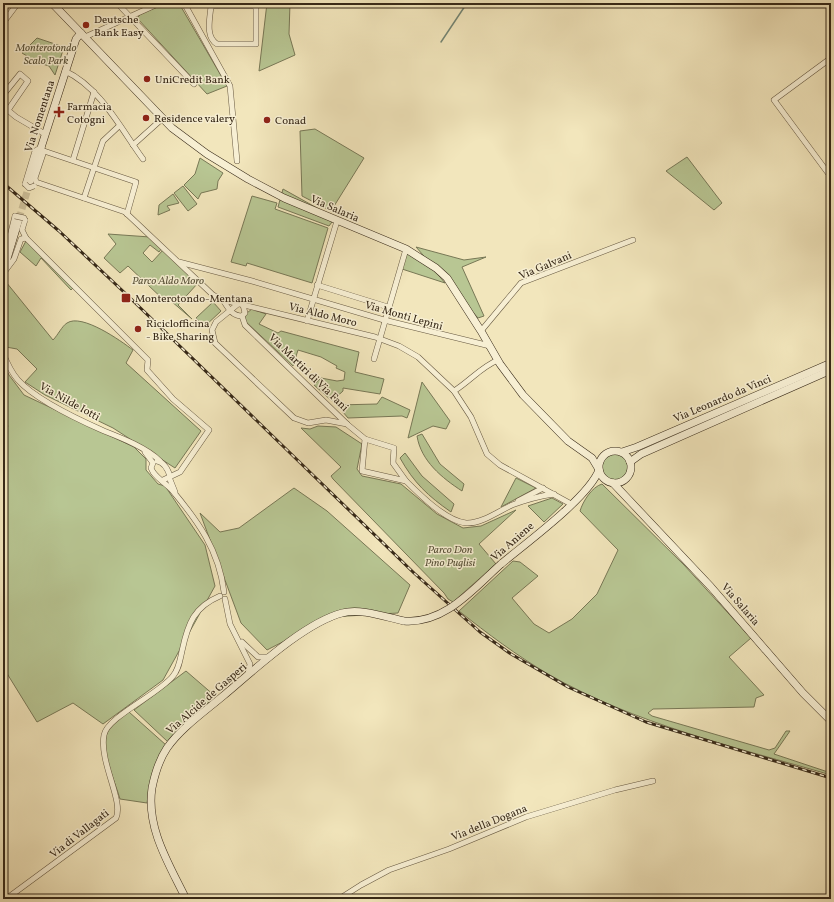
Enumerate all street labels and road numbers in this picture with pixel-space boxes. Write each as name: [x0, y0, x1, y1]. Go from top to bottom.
street label: Via Nomentana: [22, 78, 59, 154]
street label: Via Salaria: [308, 192, 362, 227]
street label: Via Galvani: [517, 249, 574, 284]
street label: Via Monti Lepini: [363, 298, 444, 335]
street label: Via Aldo Moro: [287, 300, 358, 331]
street label: Via Martiri di Via Fani: [265, 331, 351, 415]
street label: Via Leonardo da Vinci: [671, 372, 774, 427]
street label: Via Nilde Iotti: [36, 379, 102, 425]
street label: Via Aniene: [488, 519, 538, 565]
street label: Via Salaria: [717, 581, 763, 630]
street label: Via Alcide de Gasperi: [164, 660, 250, 738]
street label: Via della Dogana: [449, 801, 530, 845]
street label: Via di Vallagati: [47, 806, 113, 862]

